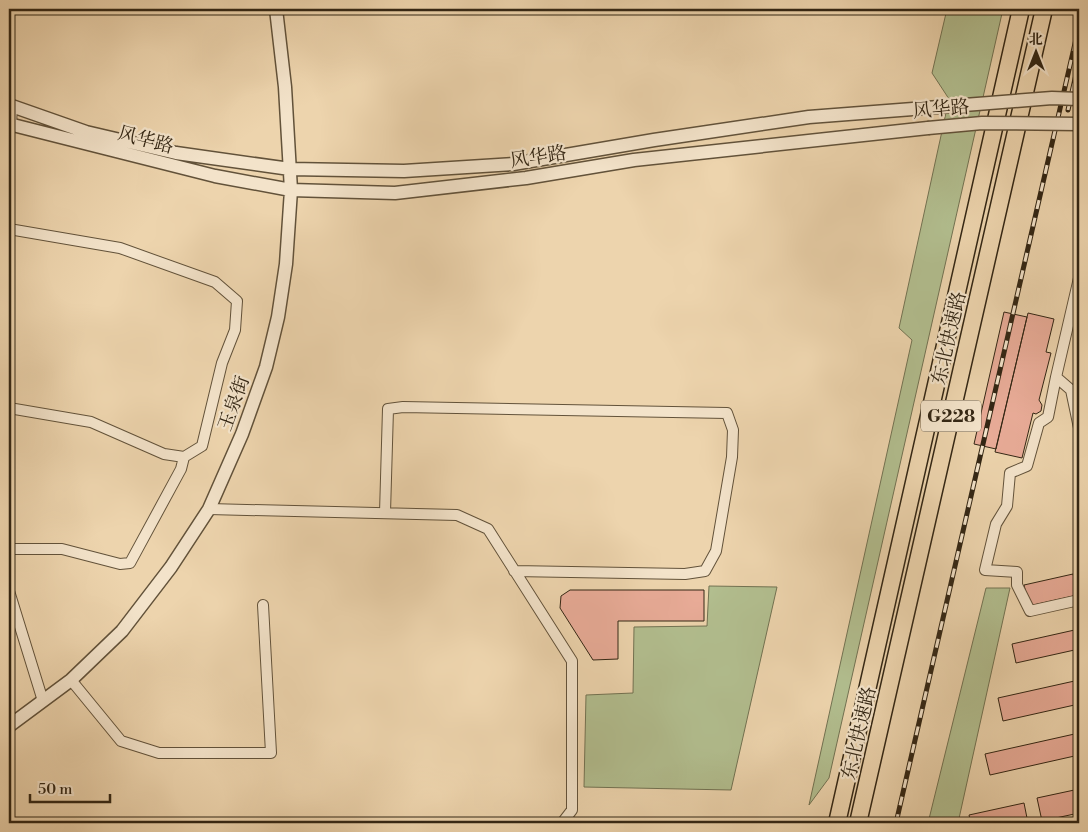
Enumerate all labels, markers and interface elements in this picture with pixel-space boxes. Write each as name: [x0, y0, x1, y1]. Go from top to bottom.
north arrow: [1010, 28, 1060, 78]
text: 北: [1029, 31, 1043, 49]
street label: 风华路: [912, 95, 971, 123]
street label: 风华路: [115, 121, 176, 159]
street label: 风华路: [508, 141, 568, 173]
street label: 东北快速路: [927, 289, 971, 387]
street label: 玉泉街: [213, 372, 255, 434]
road number: G228: [921, 401, 981, 432]
street label: 东北快速路: [837, 684, 881, 782]
scale bar: [30, 772, 110, 804]
text: 50 m: [38, 780, 72, 799]

